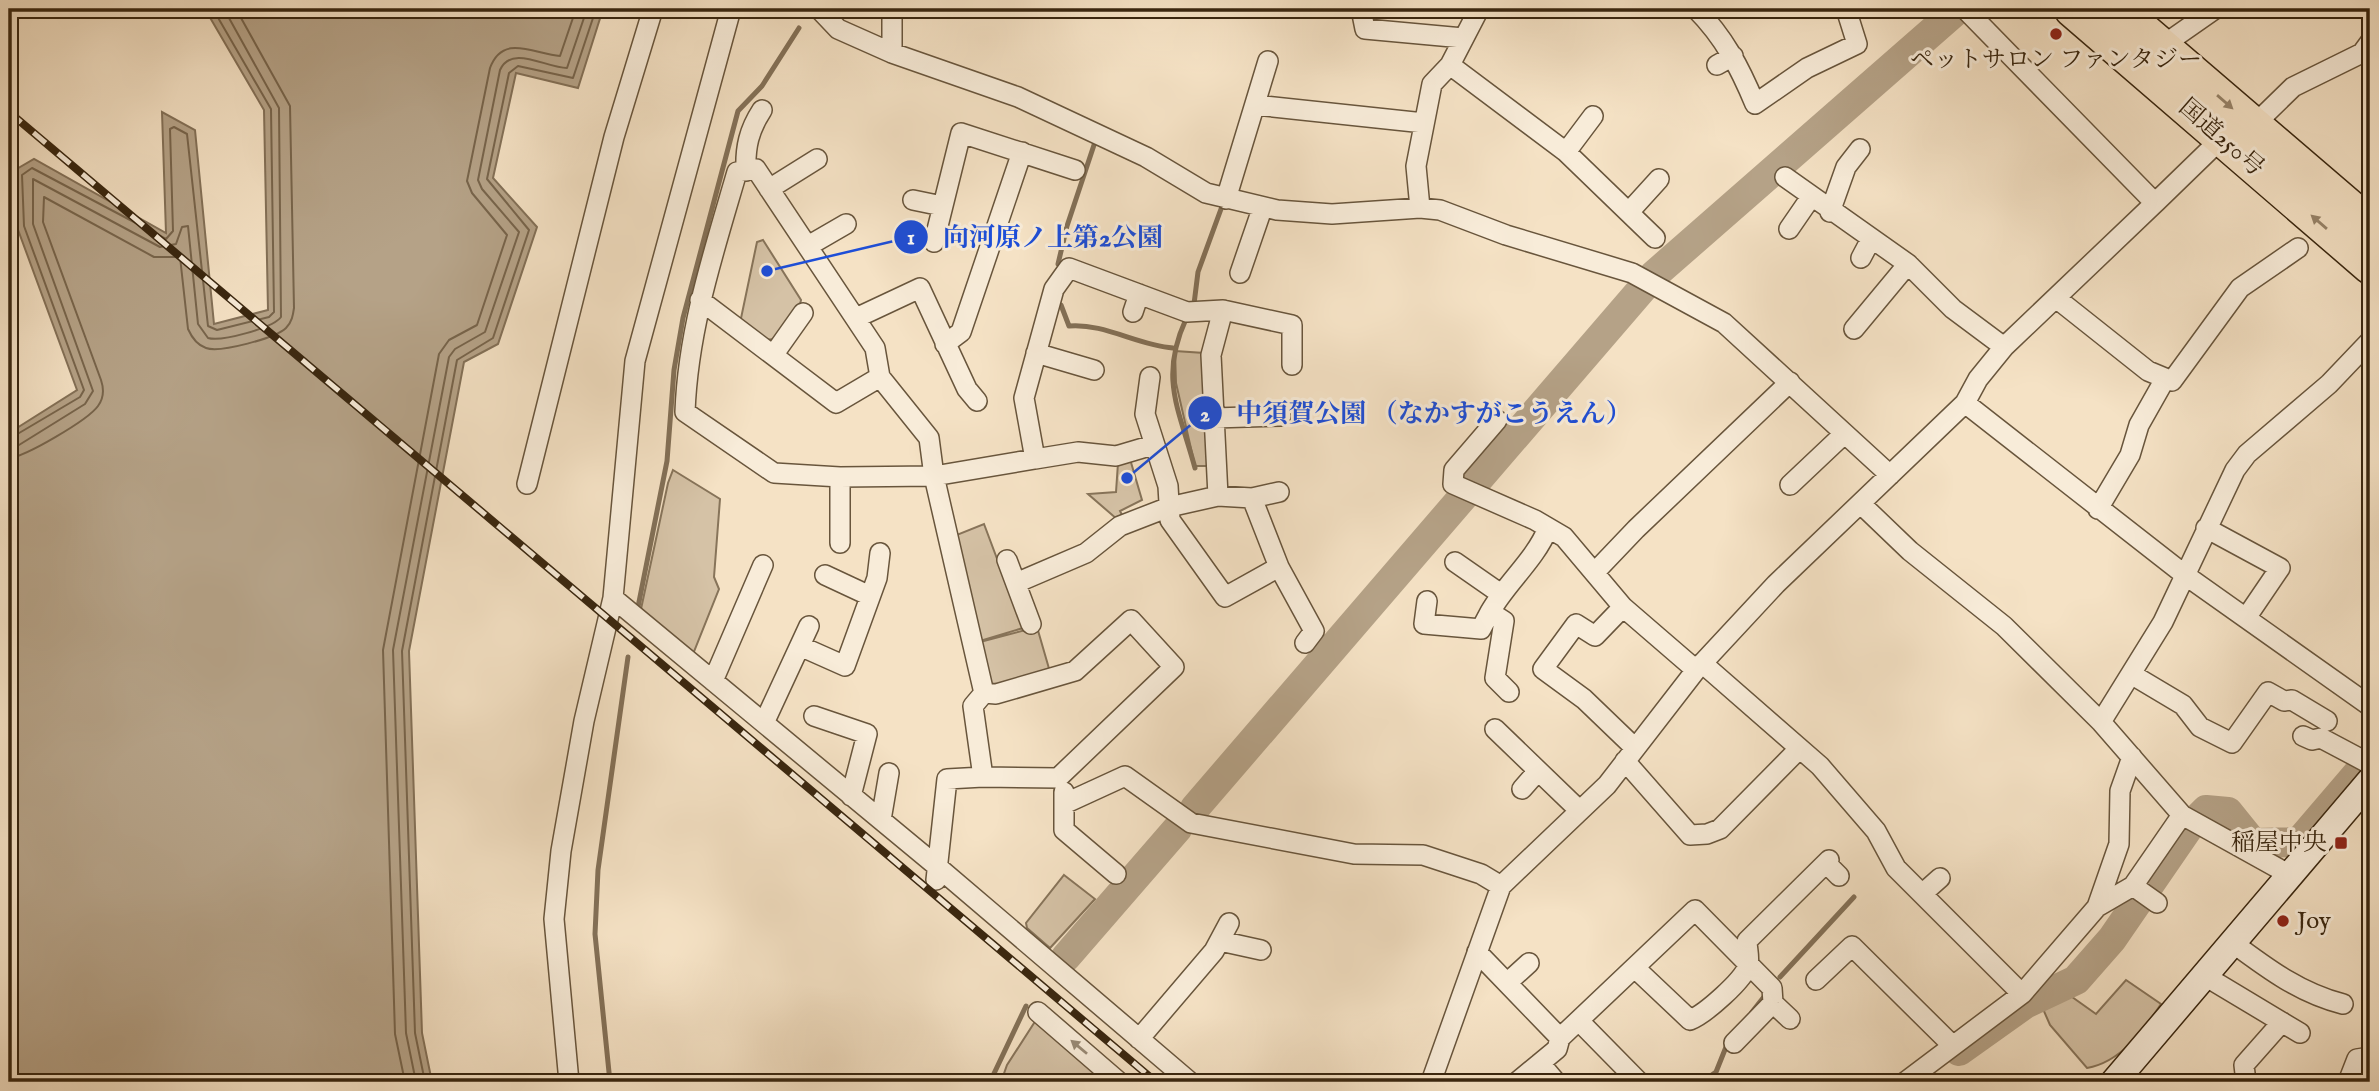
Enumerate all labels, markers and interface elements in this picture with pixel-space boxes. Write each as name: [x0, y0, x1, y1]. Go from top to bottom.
marker: ペットサロン ファンタジー: [2048, 26, 2064, 42]
place label: ペットサロン ファンタジー: [1910, 45, 2202, 76]
street label: 国道250号: [2172, 92, 2270, 184]
one-way arrow: [2216, 94, 2234, 110]
callout: 向河原ノ上第2公園: [894, 213, 1177, 260]
one-way arrow: [2310, 215, 2327, 230]
text: 向河原ノ上第2公園: [943, 222, 1163, 255]
text: 1: [907, 225, 915, 252]
callout: 中須賀公園 （なかすがこうえん）: [1188, 390, 1646, 437]
text: 中須賀公園 （なかすがこうえん）: [1236, 398, 1632, 431]
text: 2: [1200, 402, 1210, 429]
place label: 稲屋中央: [2231, 828, 2327, 859]
marker: 稲屋中央: [2333, 835, 2349, 851]
place label: Joy: [2294, 906, 2331, 937]
marker: Joy: [2275, 913, 2291, 929]
one-way arrow: [1070, 1040, 1087, 1055]

